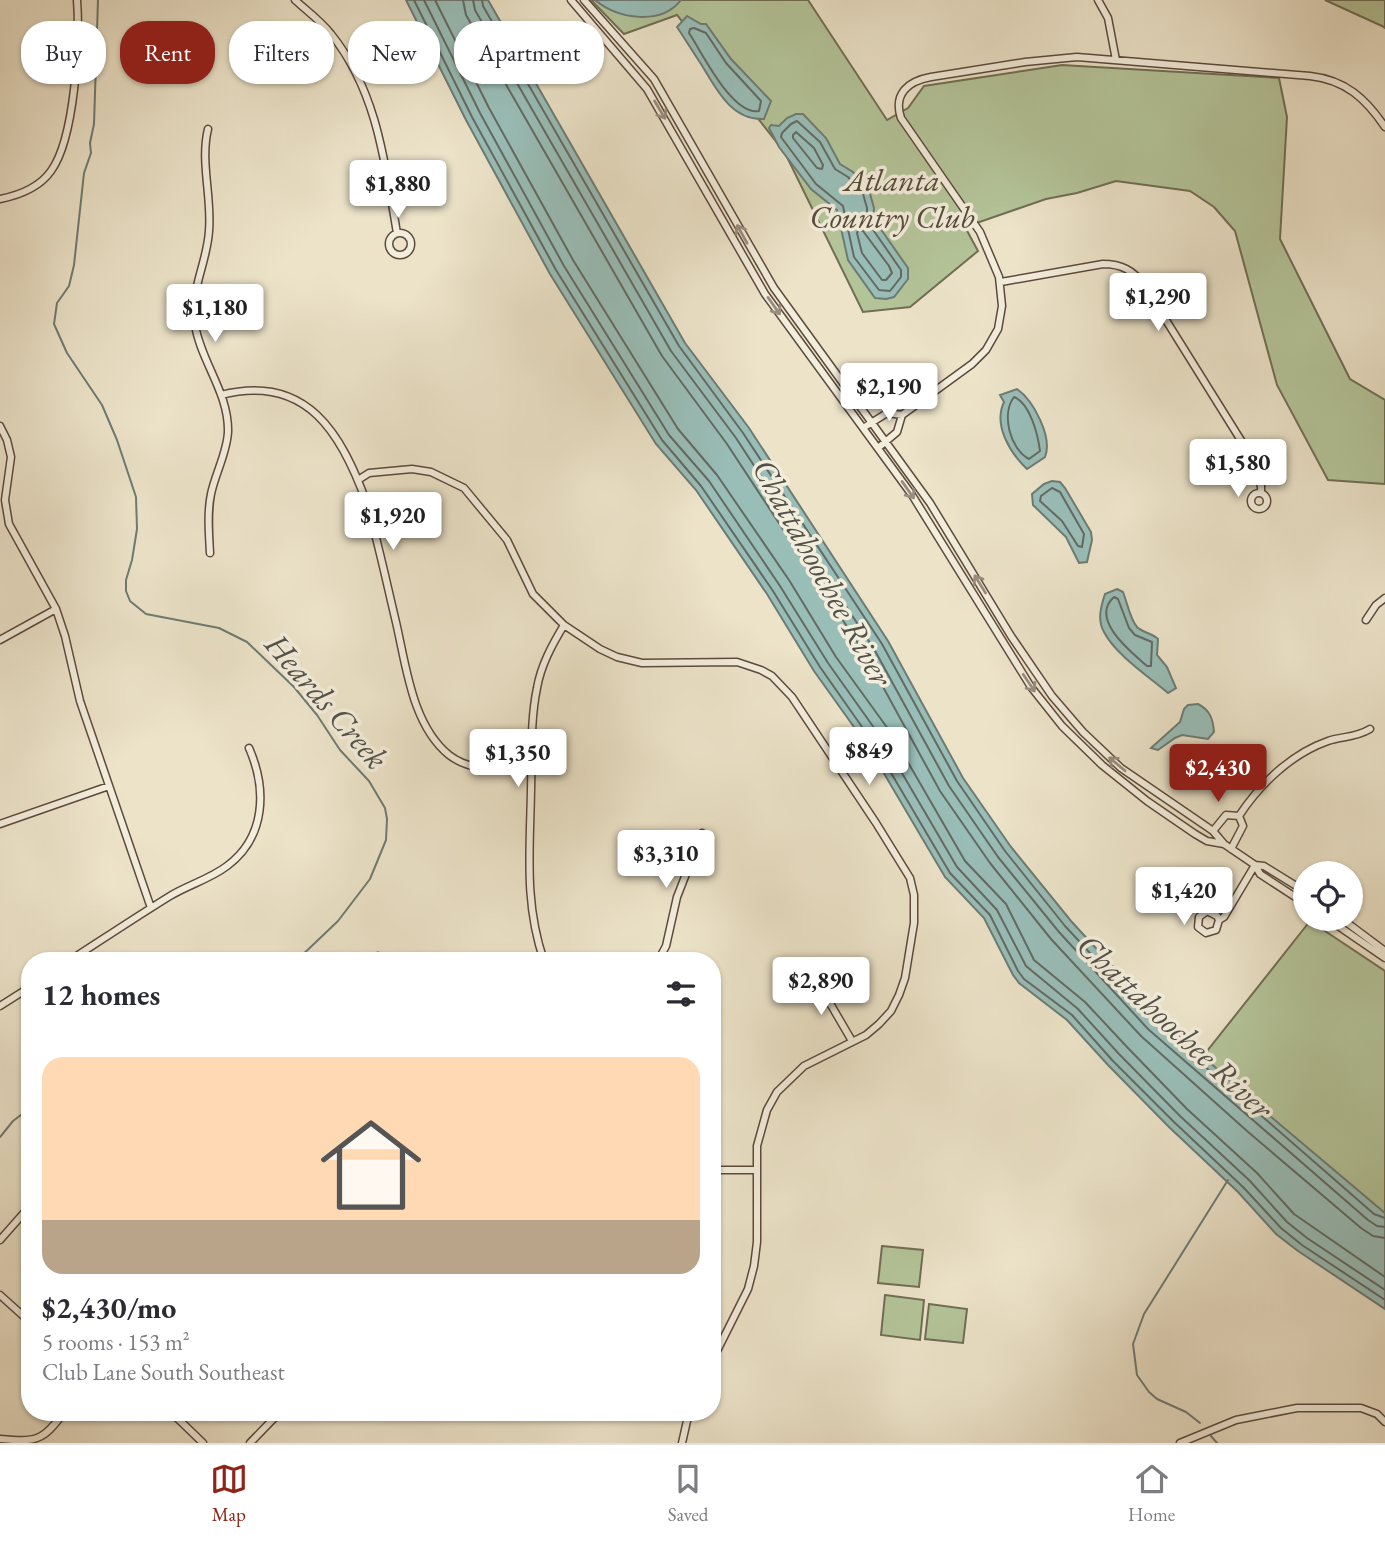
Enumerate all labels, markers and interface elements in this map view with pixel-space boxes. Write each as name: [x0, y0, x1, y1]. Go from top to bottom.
chip: Buy: [21, 21, 106, 84]
chip: Rent: [120, 21, 215, 84]
chip: Filters: [229, 21, 334, 84]
chip: New: [348, 21, 440, 84]
chip: Apartment: [454, 21, 604, 84]
one-way arrow: [653, 99, 667, 119]
park label: Atlanta Country Club: [809, 159, 975, 238]
pin: $1,880: [341, 160, 455, 220]
text: $1,880: [366, 168, 430, 198]
one-way arrow: [735, 224, 748, 245]
pin: $1,290: [1101, 274, 1215, 333]
text: $1,290: [1126, 281, 1190, 311]
pin: $1,180: [158, 284, 272, 344]
text: $1,180: [183, 292, 247, 322]
one-way arrow: [767, 296, 781, 315]
pin: $2,190: [832, 364, 946, 423]
text: $2,190: [857, 371, 921, 401]
pin: $1,580: [1181, 440, 1295, 499]
text: $1,580: [1206, 447, 1270, 477]
water label: Chattahoochee River: [743, 451, 904, 695]
one-way arrow: [901, 480, 915, 499]
pin: $1,920: [336, 492, 450, 552]
text: $1,920: [361, 500, 425, 530]
one-way arrow: [972, 574, 986, 594]
water label: Heards Creek: [255, 623, 398, 778]
one-way arrow: [1022, 672, 1036, 692]
pin: $849: [828, 728, 910, 787]
pin: $1,350: [461, 730, 575, 789]
text: $849: [845, 735, 893, 765]
text: $1,350: [486, 737, 550, 767]
pin: $2,430: [1161, 744, 1275, 804]
text: $2,430: [1186, 752, 1250, 782]
one-way arrow: [1108, 756, 1126, 772]
pin: $3,310: [609, 830, 723, 890]
text: $3,310: [634, 838, 698, 868]
map controls: [1293, 861, 1363, 931]
button: locate: [1293, 861, 1363, 931]
pin: $1,420: [1127, 867, 1241, 927]
text: $1,420: [1152, 875, 1216, 905]
water label: Chattahoochee River: [1068, 924, 1284, 1129]
pin: $2,890: [764, 958, 878, 1017]
text: $2,890: [789, 965, 853, 995]
text: 12 homes: [42, 975, 160, 1014]
icon: filters: [662, 975, 700, 1013]
icon: home: [308, 1102, 434, 1228]
text: $2,430/mo: [42, 1288, 176, 1327]
text: 5 rooms · 153 m²: [42, 1327, 190, 1357]
text: Club Lane South Southeast: [42, 1357, 285, 1387]
tab: Map: [210, 1460, 248, 1527]
tab: Saved: [668, 1460, 708, 1527]
tab: Home: [1128, 1460, 1175, 1527]

